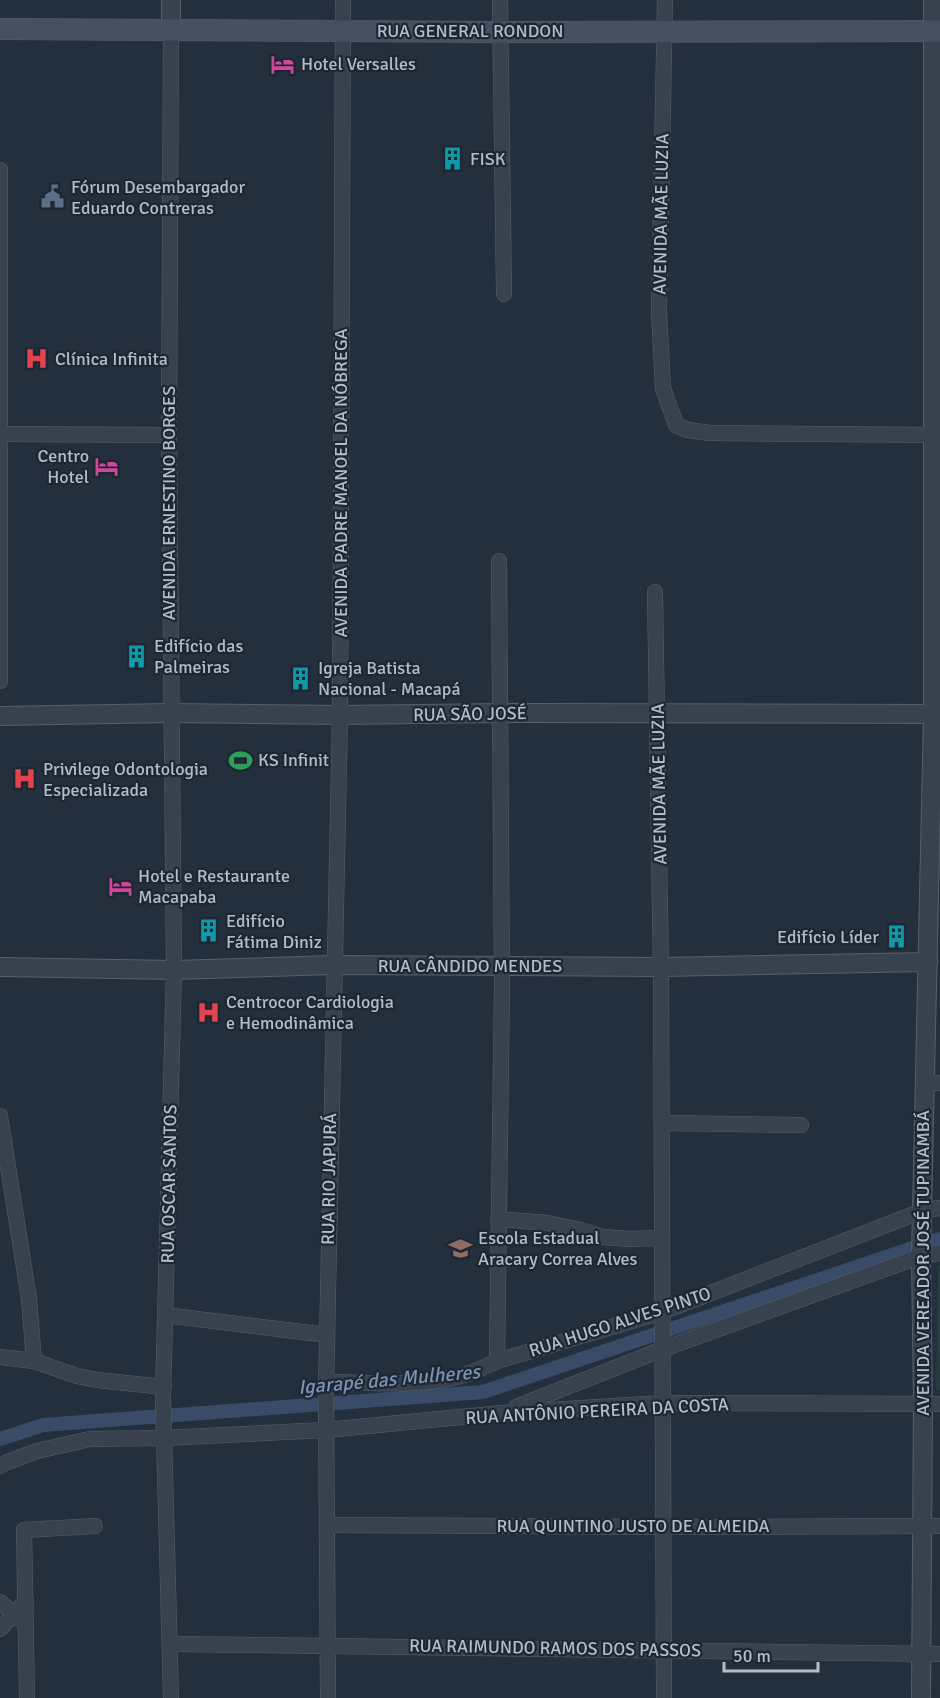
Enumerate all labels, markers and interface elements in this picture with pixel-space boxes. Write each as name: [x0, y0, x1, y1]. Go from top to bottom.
street label: RUA GENERAL RONDON: [377, 20, 563, 42]
hotel icon: Hotel Versalles: [270, 51, 296, 77]
place label: Hotel Versalles: [301, 53, 416, 75]
street label: AVENIDA MÃE LUZIA: [649, 133, 673, 295]
building icon: FISK: [439, 146, 465, 172]
place label: FISK: [470, 148, 506, 170]
place label: Fórum Desembargador Eduardo Contreras: [71, 176, 245, 219]
public building icon: Fórum Desembargador Eduardo Contreras: [40, 184, 66, 210]
street label: AVENIDA PADRE MANOEL DA NÓBREGA: [330, 328, 352, 638]
hospital icon: Clínica Infinita: [24, 346, 50, 372]
place label: Clínica Infinita: [55, 348, 168, 370]
street label: AVENIDA ERNESTINO BORGES: [158, 386, 180, 620]
place label: Centro Hotel: [37, 445, 89, 488]
hotel icon: Centro Hotel: [94, 453, 120, 479]
place label: Edifício das Palmeiras: [154, 635, 243, 678]
building icon: Edifício das Palmeiras: [123, 643, 149, 669]
place label: Igreja Batista Nacional - Macapá: [318, 657, 461, 700]
building icon: Igreja Batista Nacional - Macapá: [287, 665, 313, 691]
street label: RUA SÃO JOSÉ: [413, 702, 527, 726]
street label: AVENIDA MÃE LUZIA: [647, 703, 671, 865]
sports icon: KS Infinit: [227, 747, 253, 773]
place label: KS Infinit: [258, 749, 329, 771]
place label: Privilege Odontologia Especializada: [43, 758, 208, 801]
hospital icon: Privilege Odontologia Especializada: [12, 766, 38, 792]
place label: Hotel e Restaurante Macapaba: [138, 865, 290, 908]
hotel icon: Hotel e Restaurante Macapaba: [107, 873, 133, 899]
place label: Edifício Fátima Diniz: [226, 910, 322, 953]
building icon: Edifício Fátima Diniz: [195, 918, 221, 944]
building icon: Edifício Líder: [884, 924, 910, 950]
place label: Edifício Líder: [777, 926, 879, 948]
street label: RUA CÂNDIDO MENDES: [378, 955, 562, 977]
place label: Centrocor Cardiologia e Hemodinâmica: [226, 991, 394, 1034]
hospital icon: Centrocor Cardiologia e Hemodinâmica: [195, 999, 221, 1025]
street label: RUA OSCAR SANTOS: [157, 1104, 181, 1264]
street label: AVENIDA VEREADOR JOSÉ TUPINAMBÁ: [912, 1110, 934, 1416]
street label: RUA RIO JAPURÁ: [317, 1113, 341, 1245]
place label: Escola Estadual Aracary Correa Alves: [478, 1227, 638, 1270]
school or university icon: Escola Estadual Aracary Correa Alves: [447, 1235, 473, 1261]
street label: RUA HUGO ALVES PINTO: [526, 1282, 714, 1362]
water label: Igarapé das Mulheres: [297, 1359, 483, 1400]
street label: RUA ANTÔNIO PEREIRA DA COSTA: [465, 1393, 729, 1429]
street label: RUA QUINTINO JUSTO DE ALMEIDA: [497, 1515, 769, 1537]
street label: RUA RAIMUNDO RAMOS DOS PASSOS: [409, 1634, 701, 1662]
scale bar: [724, 1635, 818, 1673]
text: 50 m: [733, 1645, 771, 1667]

